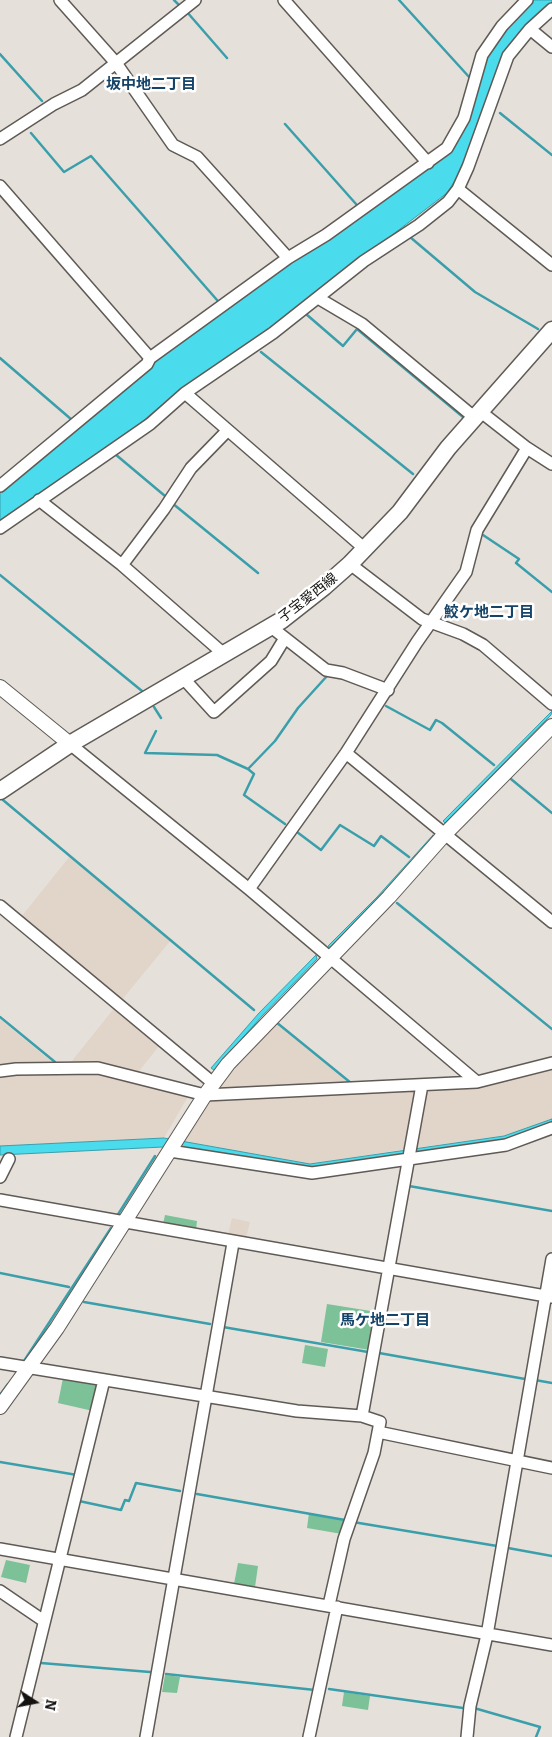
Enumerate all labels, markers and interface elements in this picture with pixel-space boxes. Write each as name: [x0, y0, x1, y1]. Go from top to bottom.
district label: 坂中地二丁目: [106, 76, 196, 94]
street label: 子宝愛西線: [275, 570, 341, 626]
district label: 鮫ケ地二丁目: [444, 604, 534, 622]
district label: 馬ケ地二丁目: [340, 1312, 430, 1330]
north arrow: [10, 1677, 60, 1727]
text: N: [41, 1698, 60, 1712]

